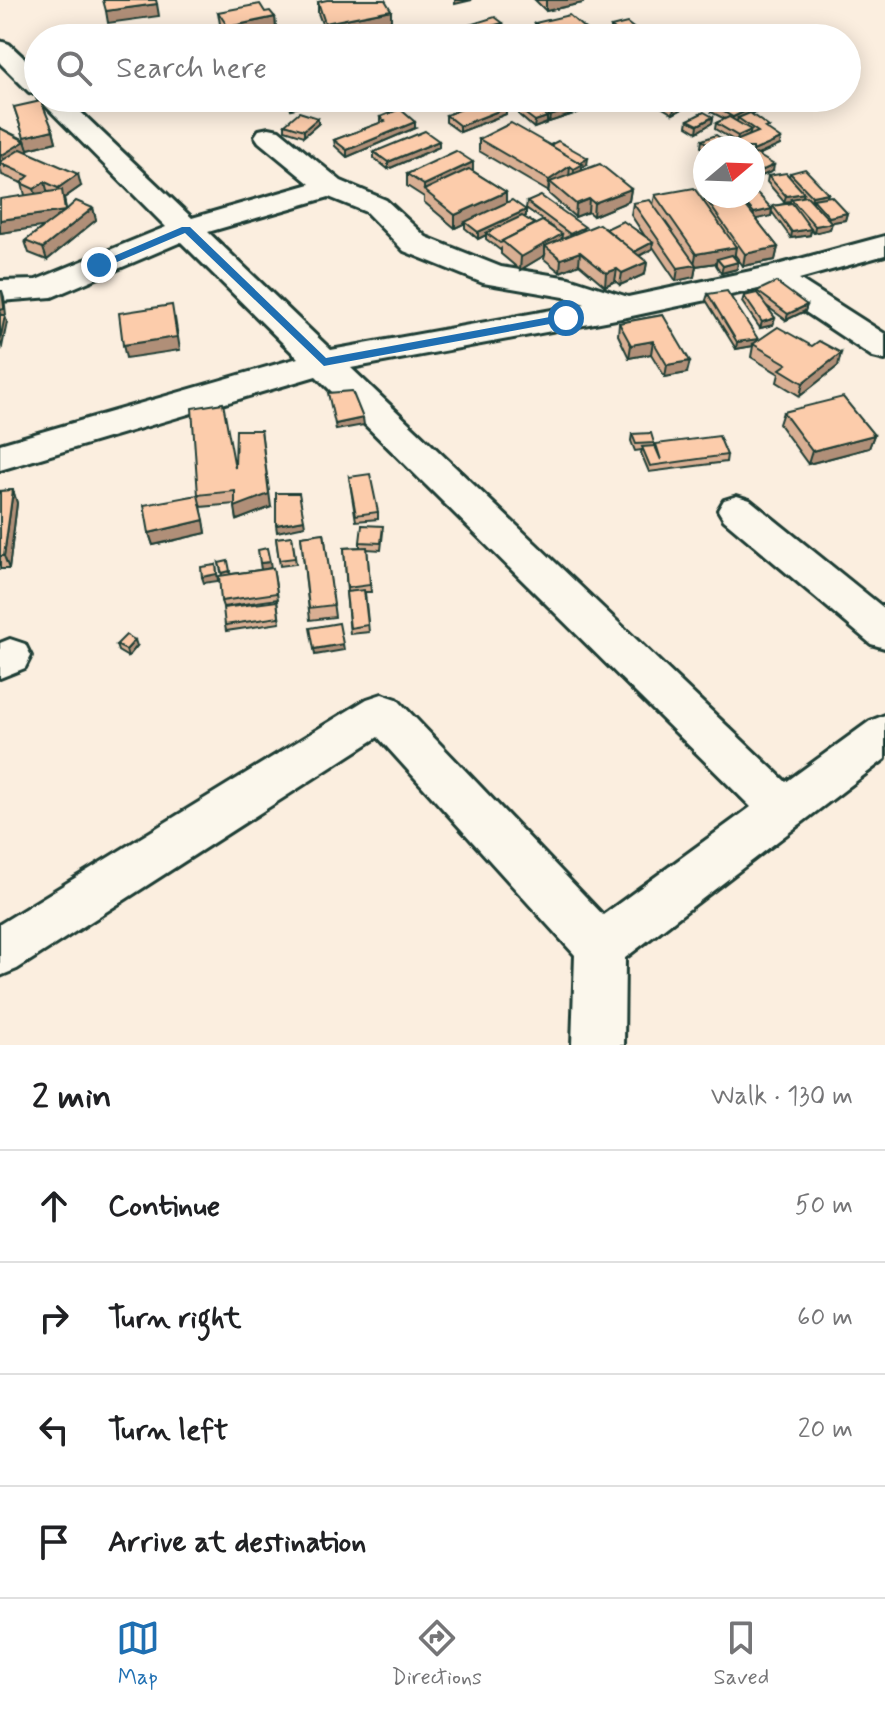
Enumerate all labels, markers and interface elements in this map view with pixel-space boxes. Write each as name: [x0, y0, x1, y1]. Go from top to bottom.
search box: [24, 24, 861, 112]
icon: search: [52, 46, 96, 90]
text: Search here: [116, 49, 267, 88]
north arrow: [693, 136, 765, 208]
route end: [81, 247, 117, 283]
route start: [548, 300, 584, 336]
text: 2 min: [32, 1075, 112, 1120]
text: Walk · 130 m: [711, 1080, 853, 1114]
icon: ahead: [32, 1184, 76, 1228]
text: Continue: [108, 1187, 220, 1226]
text: 50 m: [795, 1189, 853, 1223]
icon: right: [32, 1296, 76, 1340]
text: Turn right: [108, 1299, 241, 1338]
text: 60 m: [797, 1301, 853, 1335]
icon: left: [32, 1408, 76, 1452]
text: Turn left: [108, 1411, 228, 1450]
text: 20 m: [798, 1413, 853, 1447]
icon: arrive: [32, 1520, 76, 1564]
text: Arrive at destination: [108, 1523, 366, 1562]
tab: Map: [116, 1616, 160, 1692]
tab: Directions: [391, 1616, 482, 1692]
tab: Saved: [714, 1616, 769, 1692]

